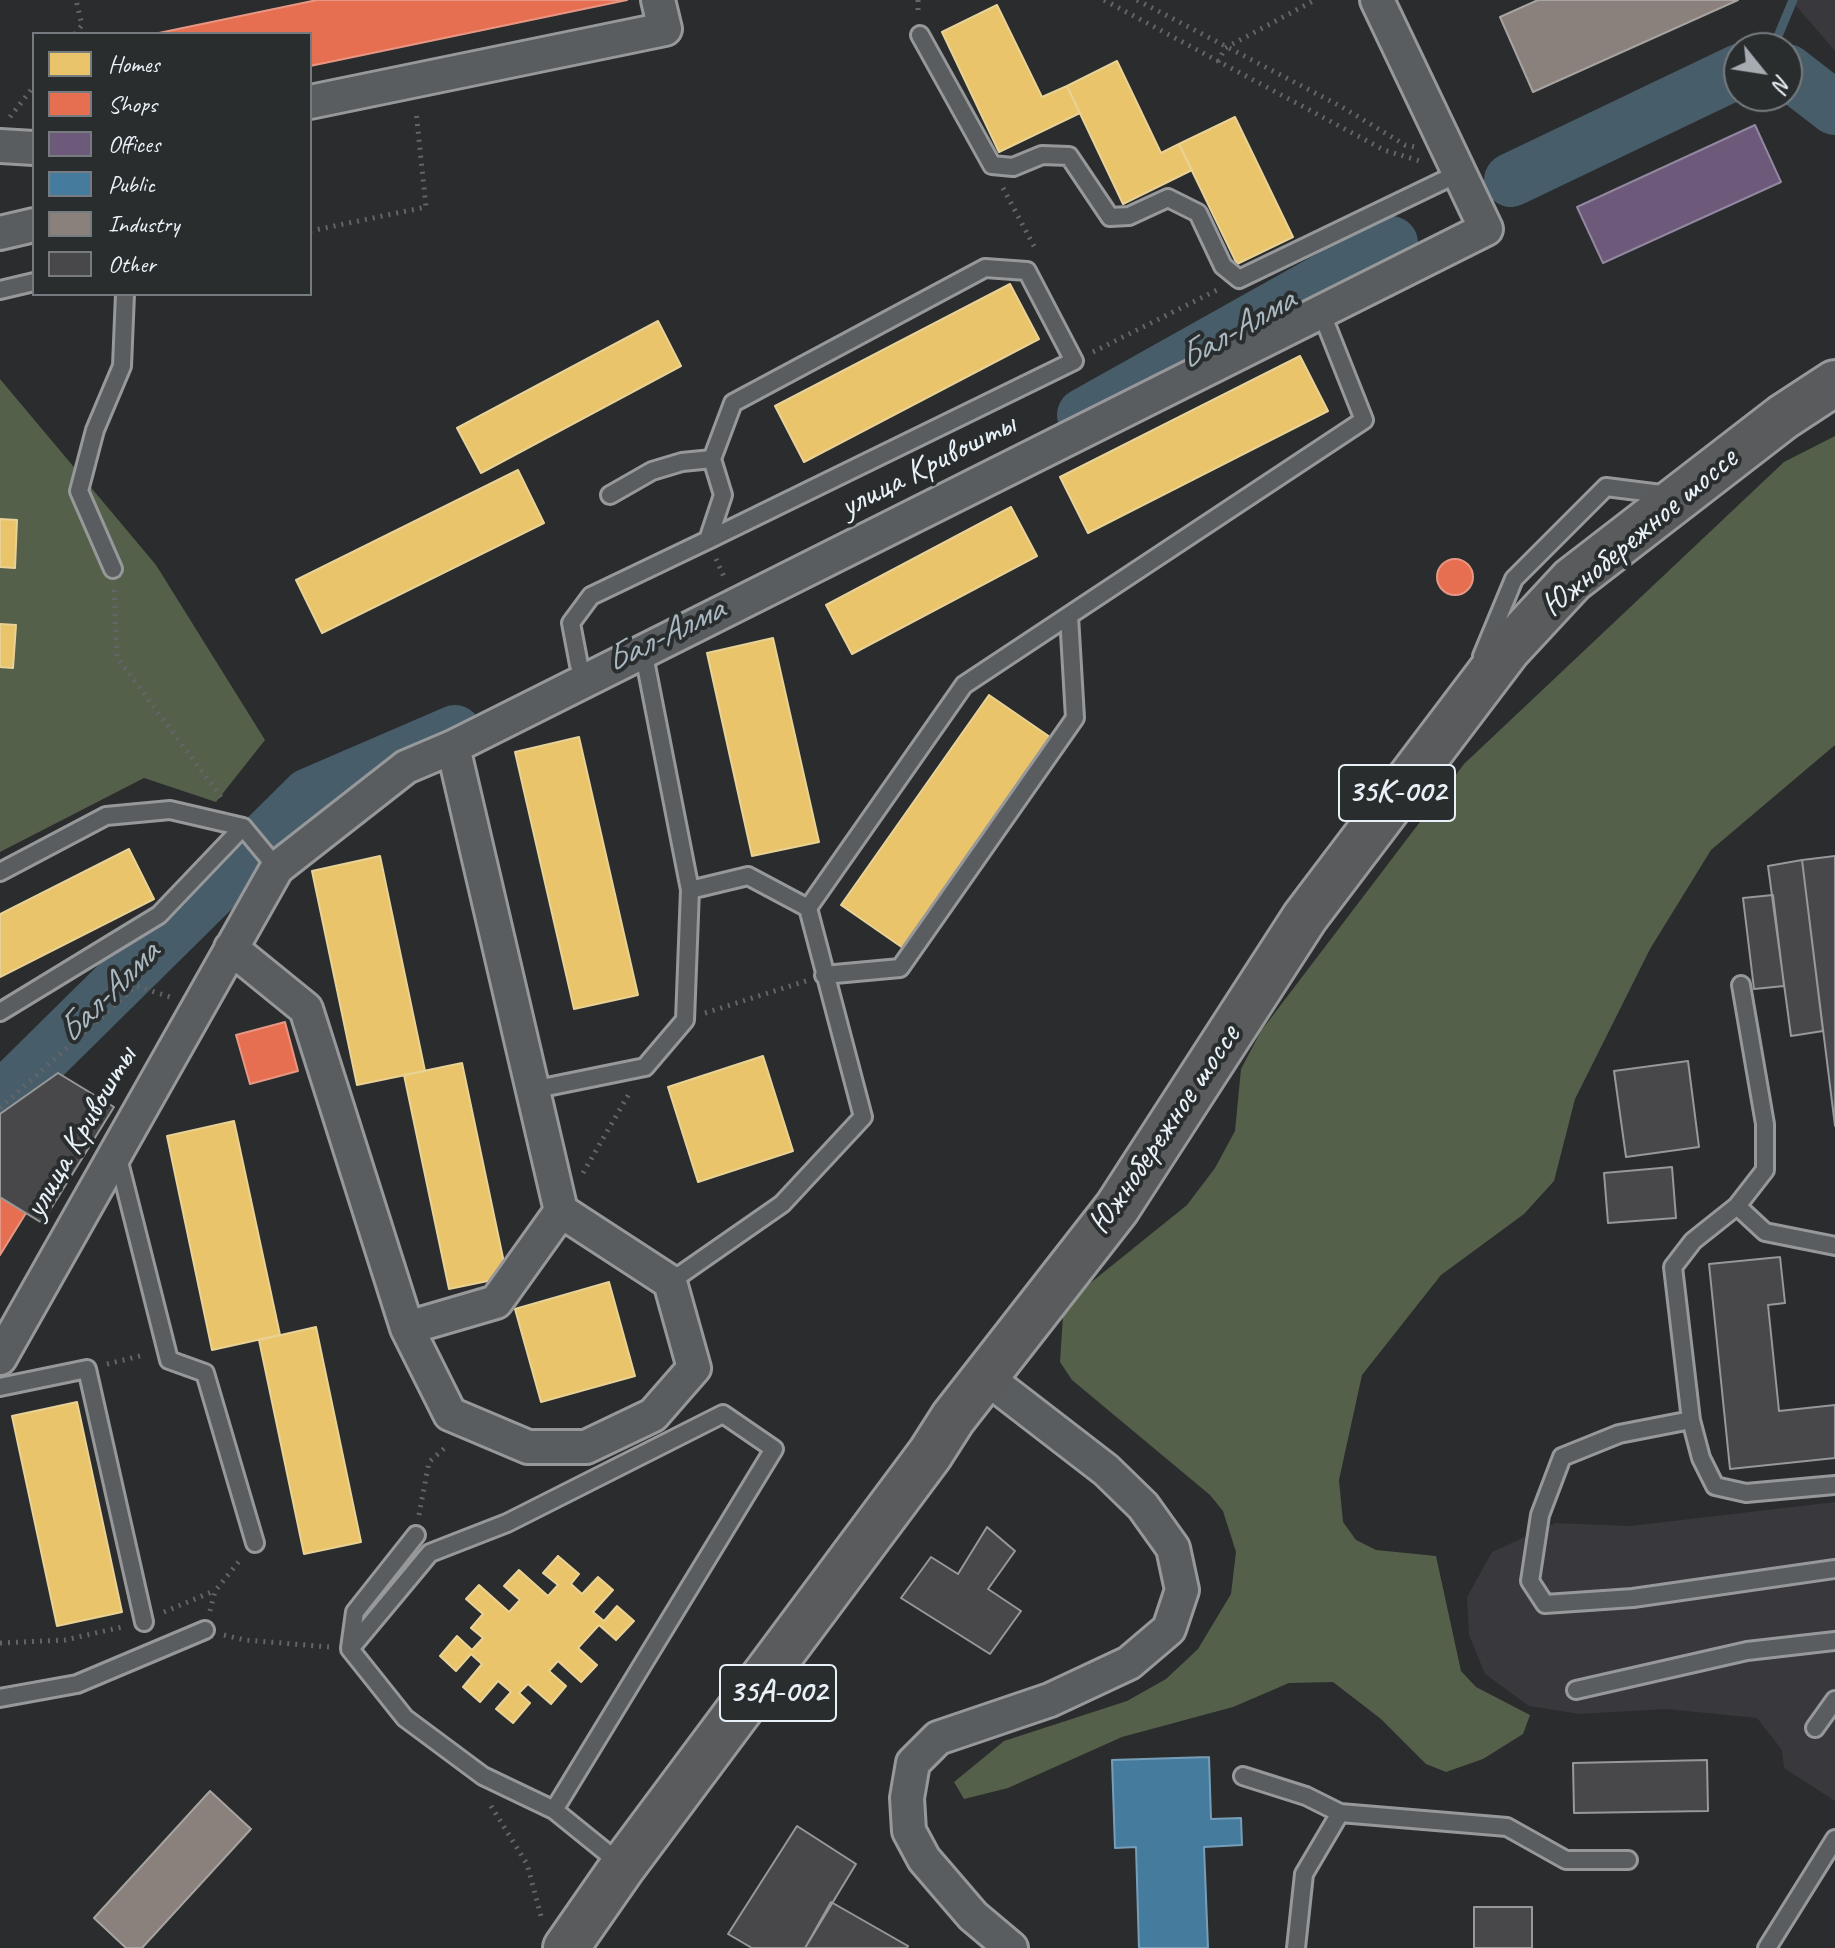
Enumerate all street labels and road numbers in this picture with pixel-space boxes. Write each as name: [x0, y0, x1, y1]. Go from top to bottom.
street label: улица Кривошты: [833, 404, 1023, 528]
street label: Южнобережное шоссе: [1534, 439, 1746, 627]
road number: 35К-002: [1339, 765, 1455, 821]
street label: Южнобережное шоссе: [1080, 1018, 1250, 1242]
street label: улица Кривошты: [15, 1040, 147, 1226]
road number: 35А-002: [720, 1665, 836, 1721]

